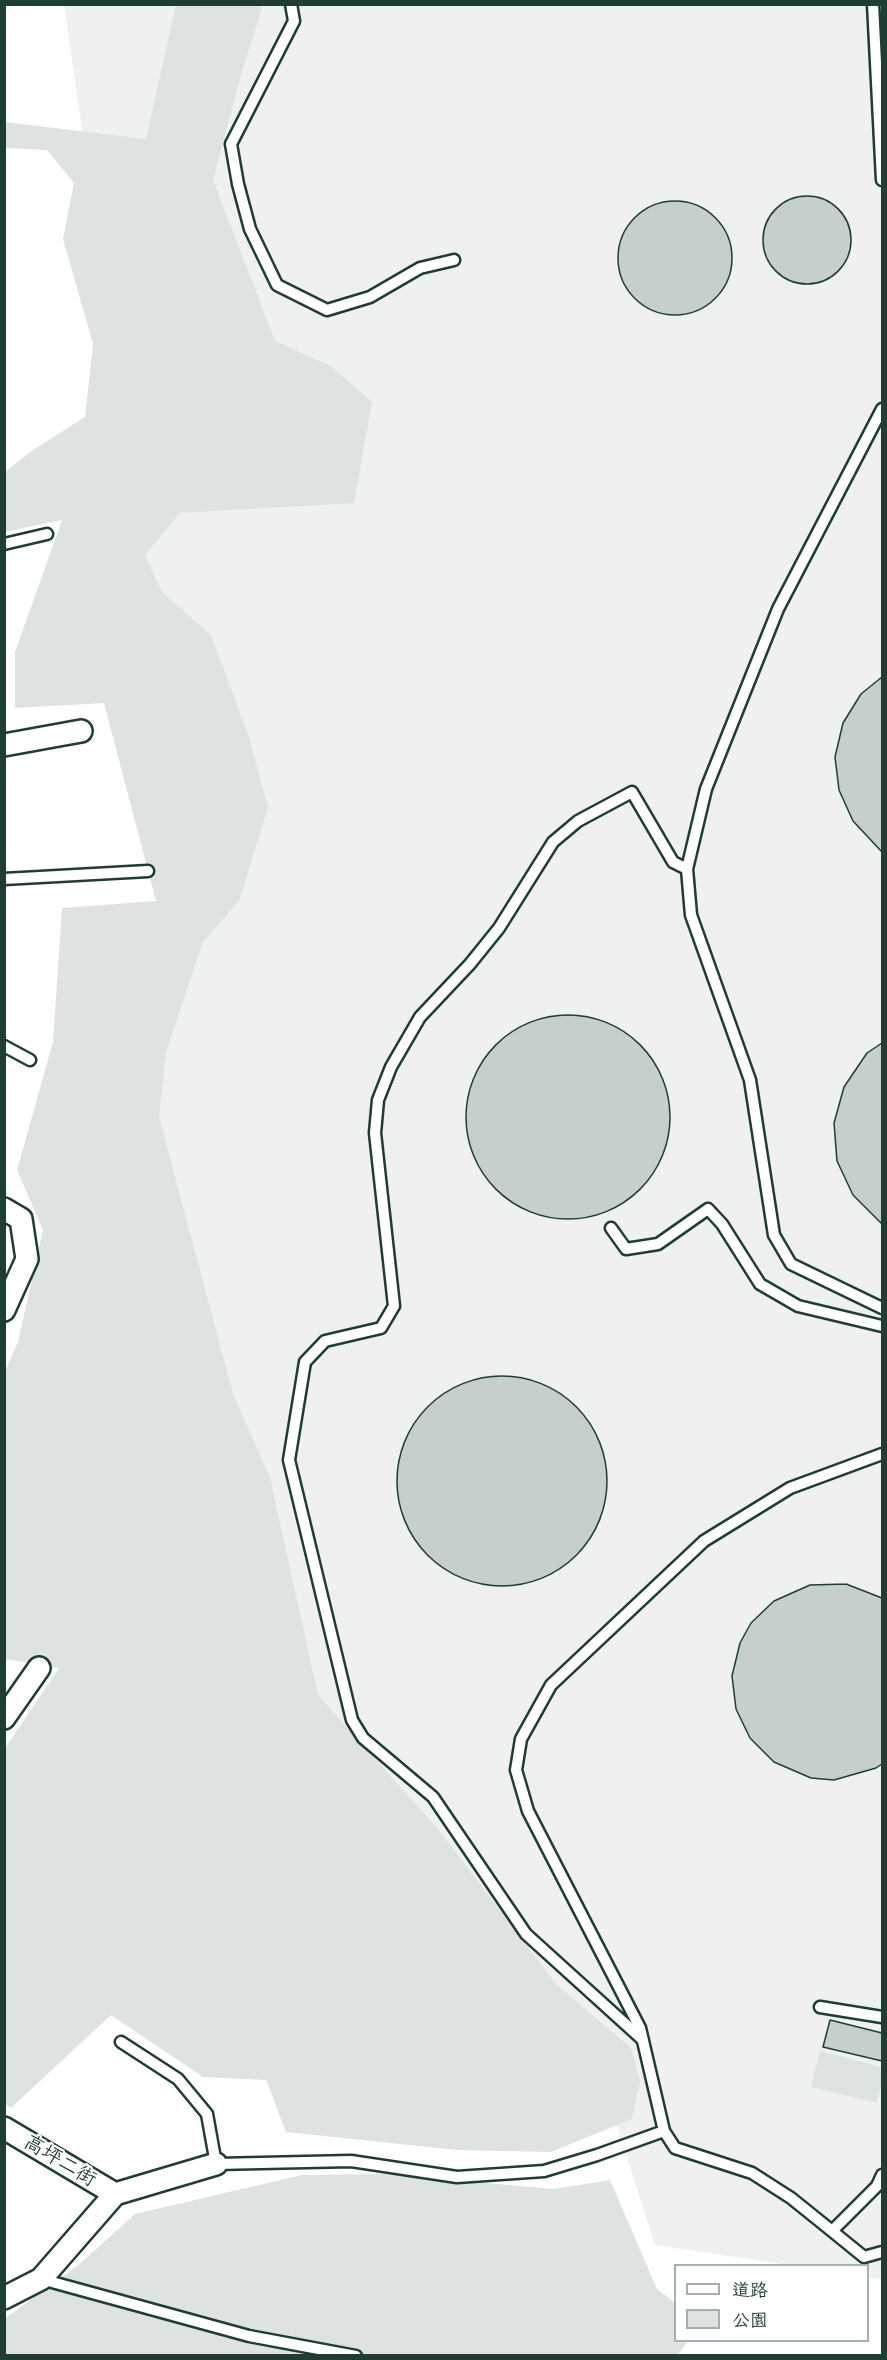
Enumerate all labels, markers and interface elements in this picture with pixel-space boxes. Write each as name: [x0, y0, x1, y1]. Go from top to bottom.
street label: 高坪二街: [20, 2130, 100, 2192]
legend: [674, 2264, 869, 2342]
text: 道路: [732, 2280, 768, 2301]
text: 公園: [732, 2310, 768, 2331]

